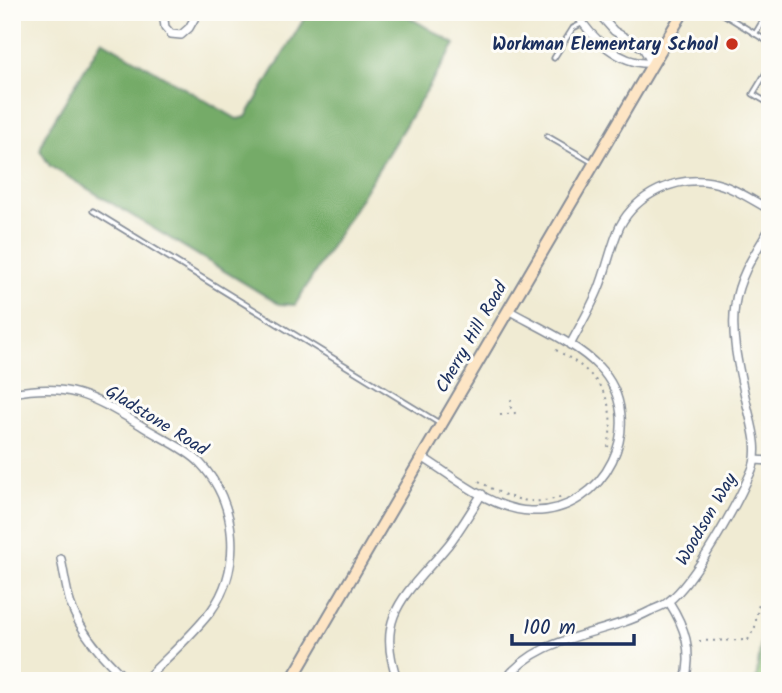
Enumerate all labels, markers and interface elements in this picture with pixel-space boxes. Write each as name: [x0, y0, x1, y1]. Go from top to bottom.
place label: Workman Elementary School: [492, 31, 718, 60]
marker: Workman Elementary School: [724, 36, 740, 52]
street label: Cherry Hill Road: [429, 276, 517, 399]
street label: Gladstone Road: [99, 378, 214, 465]
street label: Woodson Way: [669, 467, 746, 572]
scale bar: [512, 602, 635, 646]
text: 100 m: [523, 612, 576, 645]

